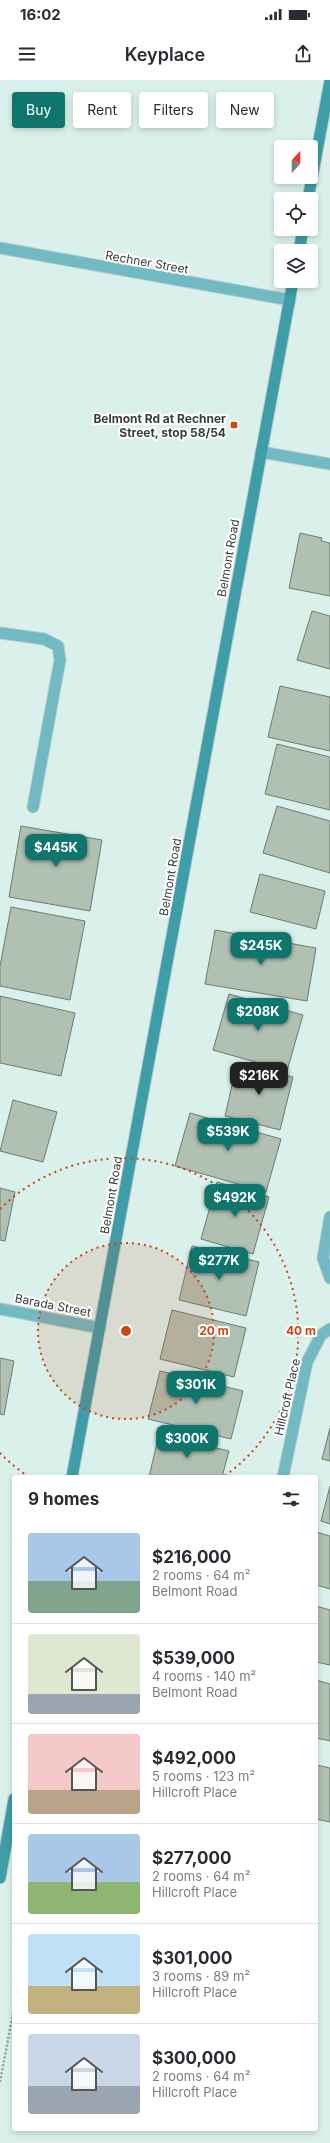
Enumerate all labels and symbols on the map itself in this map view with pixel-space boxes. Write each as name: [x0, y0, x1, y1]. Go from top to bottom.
north arrow: [274, 140, 318, 184]
street label: Rechner Street: [104, 247, 190, 277]
place label: Belmont Rd at Rechner Street, stop 58/54: [93, 411, 226, 440]
marker: Belmont Rd at Rechner Street, stop 58/54: [229, 420, 239, 430]
street label: Belmont Road: [214, 518, 242, 598]
pin: $445K: [28, 834, 84, 868]
street label: Belmont Road: [156, 837, 184, 917]
pin: $245K: [233, 932, 289, 966]
pin: $208K: [230, 998, 286, 1032]
pin: $216K: [231, 1062, 287, 1096]
pin: $539K: [200, 1118, 256, 1152]
street label: Belmont Road: [97, 1155, 125, 1235]
pin: $492K: [207, 1184, 263, 1218]
pin: $277K: [191, 1247, 247, 1281]
street label: Barada Street: [14, 1290, 92, 1320]
text: 20 m: [199, 1323, 229, 1338]
text: 40 m: [286, 1323, 316, 1338]
centre of rings: [119, 1324, 133, 1338]
street label: Hillcroft Place: [271, 1357, 303, 1437]
pin: $301K: [168, 1371, 224, 1405]
pin: $300K: [159, 1425, 215, 1459]

